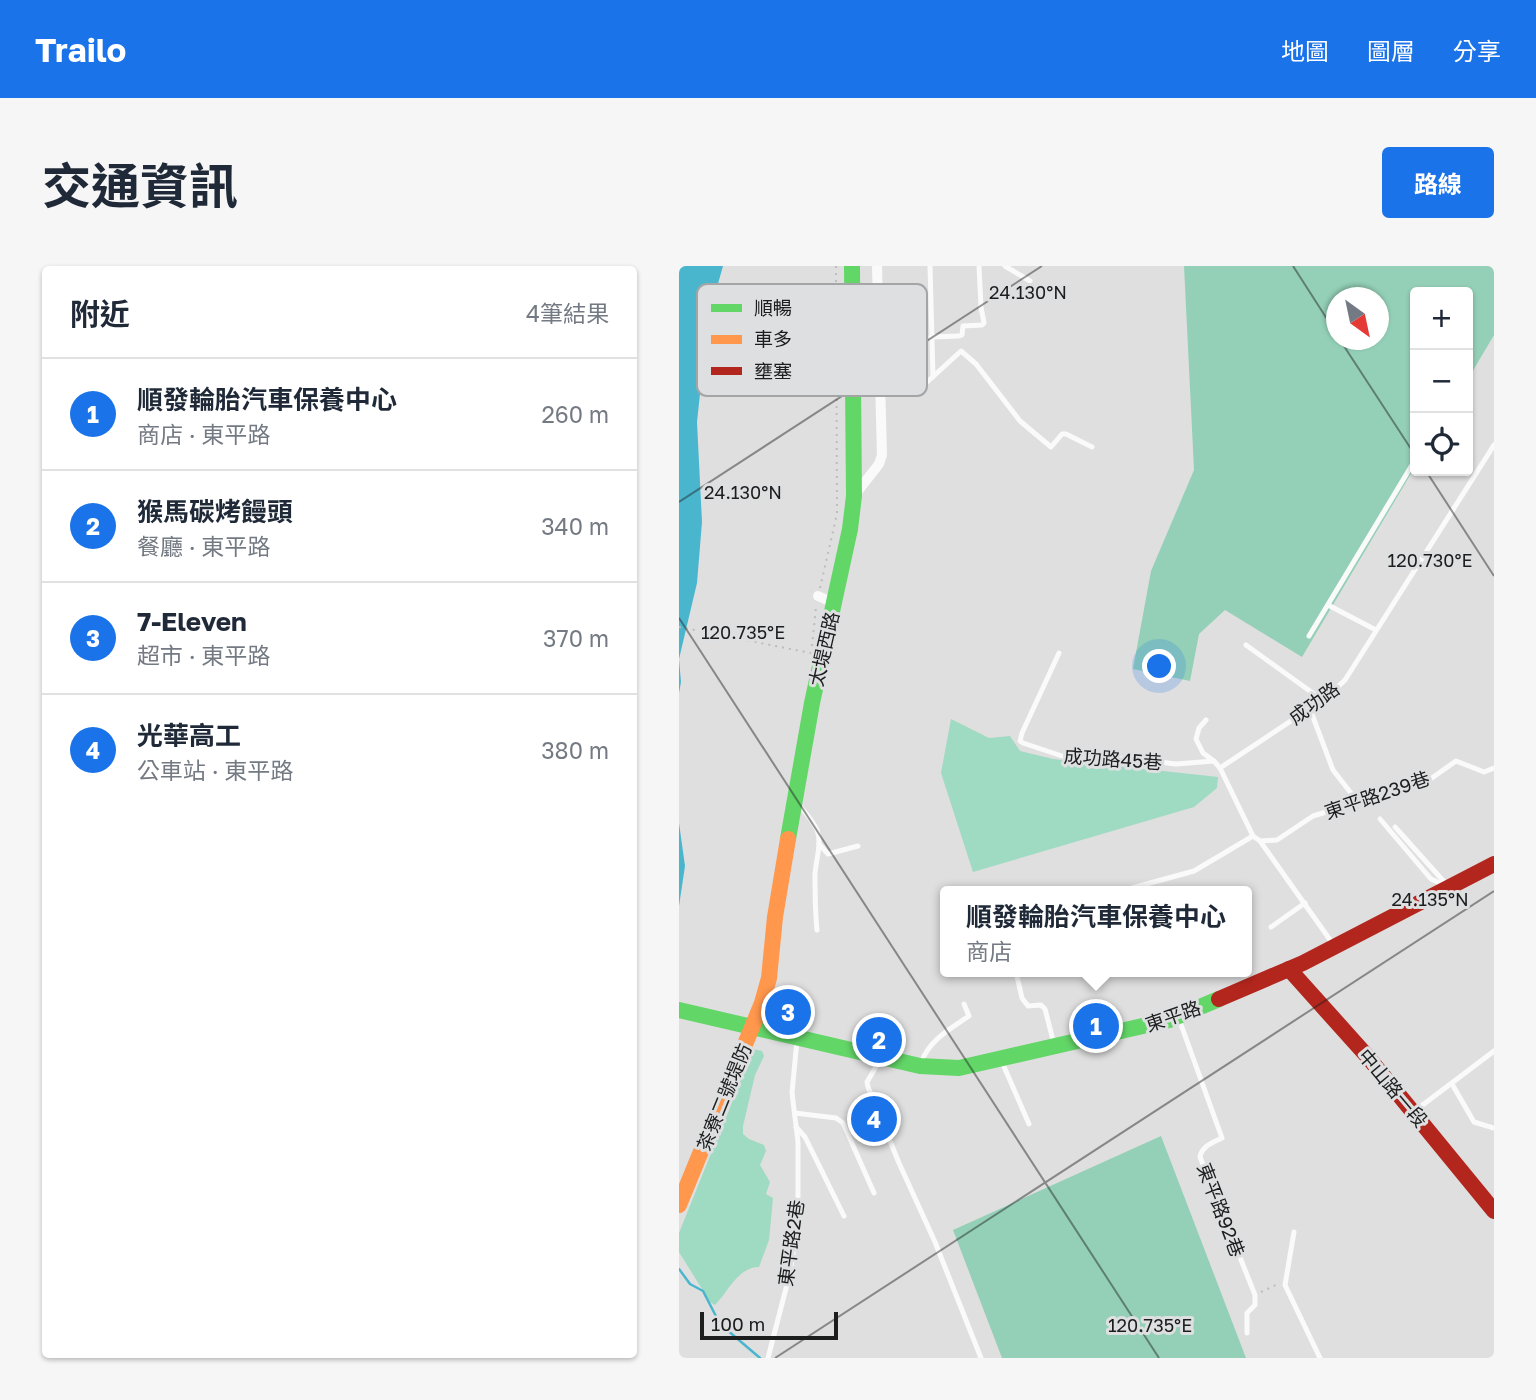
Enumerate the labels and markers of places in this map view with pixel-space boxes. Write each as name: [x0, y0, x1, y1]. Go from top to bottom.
pin: 3: [765, 986, 811, 1038]
pin: 1: [1073, 1000, 1119, 1052]
pin: 2: [856, 1014, 902, 1066]
pin: 4: [851, 1093, 897, 1145]

